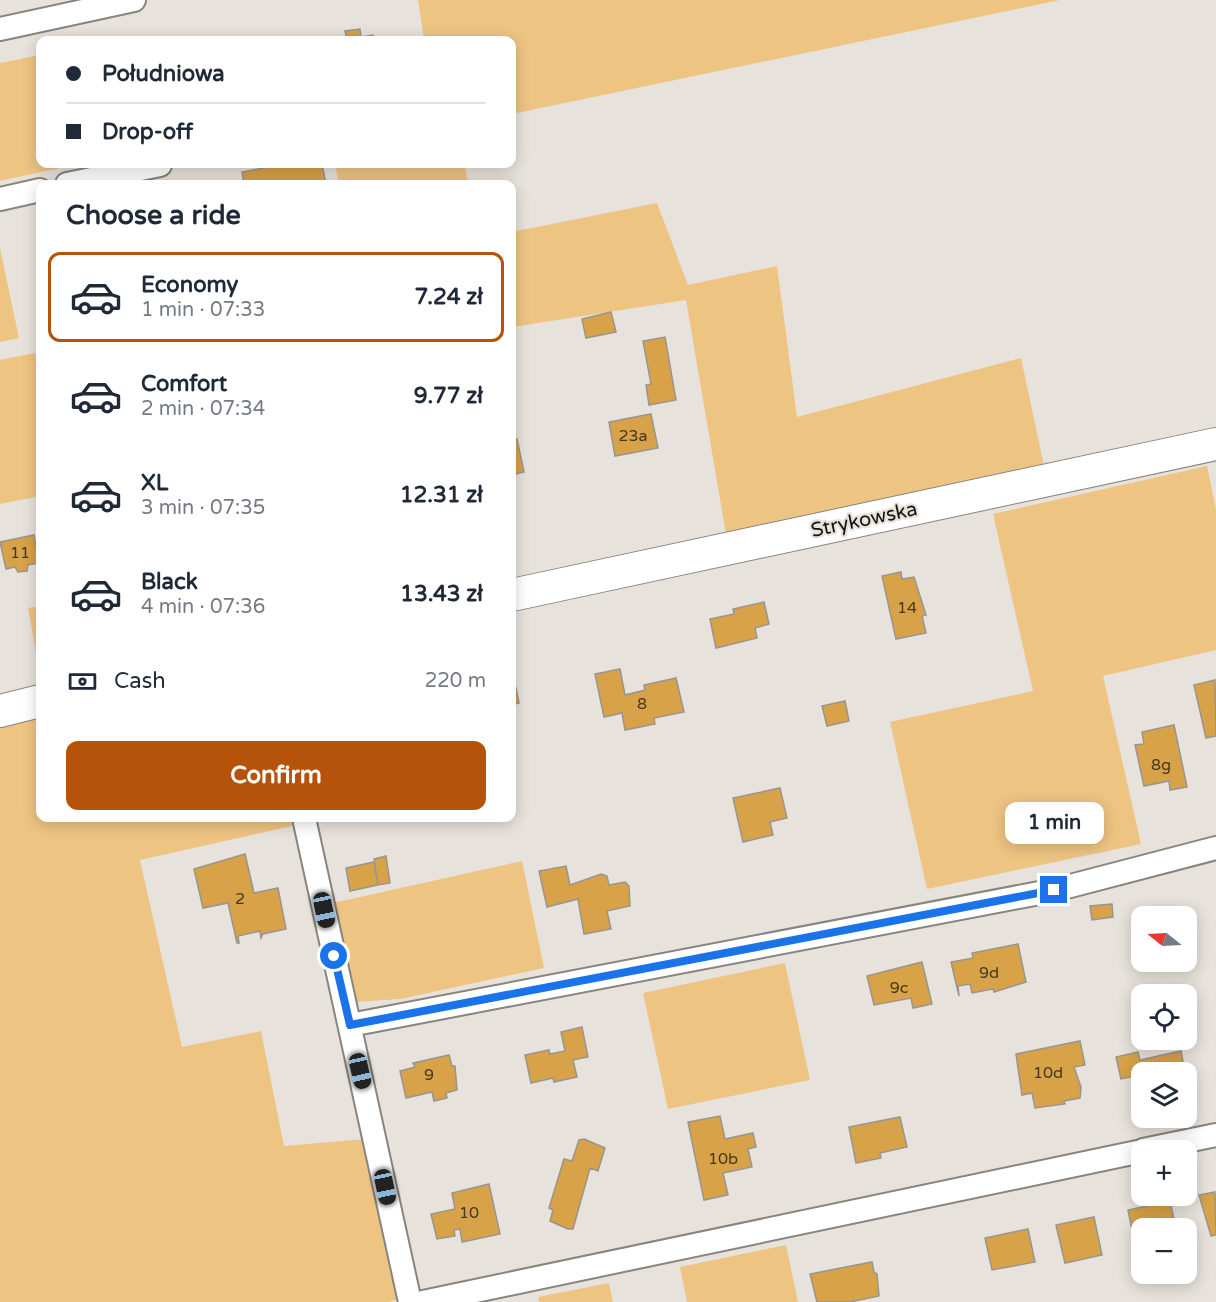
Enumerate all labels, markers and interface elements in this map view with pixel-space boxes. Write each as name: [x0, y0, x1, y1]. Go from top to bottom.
text: Południowa: [102, 61, 225, 87]
text: Drop-off: [102, 119, 193, 145]
text: Choose a ride: [66, 199, 241, 232]
icon: car: [69, 270, 123, 324]
text: Economy: [141, 272, 238, 298]
text: 7.24 zł: [415, 284, 483, 310]
text: 1 min · 07:33: [141, 298, 265, 322]
icon: car: [69, 369, 123, 423]
text: Comfort: [141, 371, 227, 397]
text: 9.77 zł: [414, 383, 483, 409]
text: 2 min · 07:34: [141, 397, 265, 421]
house number: 23a: [618, 426, 648, 446]
icon: car: [69, 468, 123, 522]
text: XL: [141, 470, 168, 496]
text: 12.31 zł: [400, 482, 483, 508]
text: 3 min · 07:35: [141, 496, 265, 520]
street label: Strykowska: [809, 497, 920, 543]
house number: 11: [10, 543, 30, 563]
icon: car: [69, 567, 123, 621]
text: Black: [141, 569, 198, 595]
text: 13.43 zł: [400, 581, 483, 607]
text: 4 min · 07:36: [141, 595, 265, 619]
house number: 14: [897, 598, 917, 618]
icon: cash: [66, 665, 99, 698]
text: Cash: [114, 668, 166, 694]
text: 220 m: [425, 669, 486, 693]
house number: 8: [637, 694, 647, 714]
button: Confirm: [66, 741, 486, 810]
house number: 8g: [1151, 755, 1171, 775]
callout: 1 min: [1004, 803, 1104, 845]
text: 1 min: [1028, 811, 1081, 835]
route end: [1040, 876, 1067, 903]
house number: 2: [235, 889, 245, 909]
car: [311, 891, 337, 929]
north arrow: [1131, 906, 1197, 972]
map controls: [1131, 906, 1197, 1284]
route start: [320, 942, 347, 969]
house number: 9d: [979, 963, 999, 983]
house number: 9c: [890, 978, 908, 998]
button: locate: [1131, 984, 1197, 1050]
car: [347, 1051, 373, 1091]
button: layers: [1131, 1062, 1197, 1128]
house number: 10d: [1033, 1063, 1063, 1083]
house number: 9: [424, 1065, 434, 1085]
button: +: [1131, 1140, 1197, 1206]
house number: 10b: [708, 1149, 738, 1169]
car: [372, 1168, 398, 1206]
house number: 10: [459, 1203, 479, 1223]
button: −: [1131, 1218, 1197, 1284]

